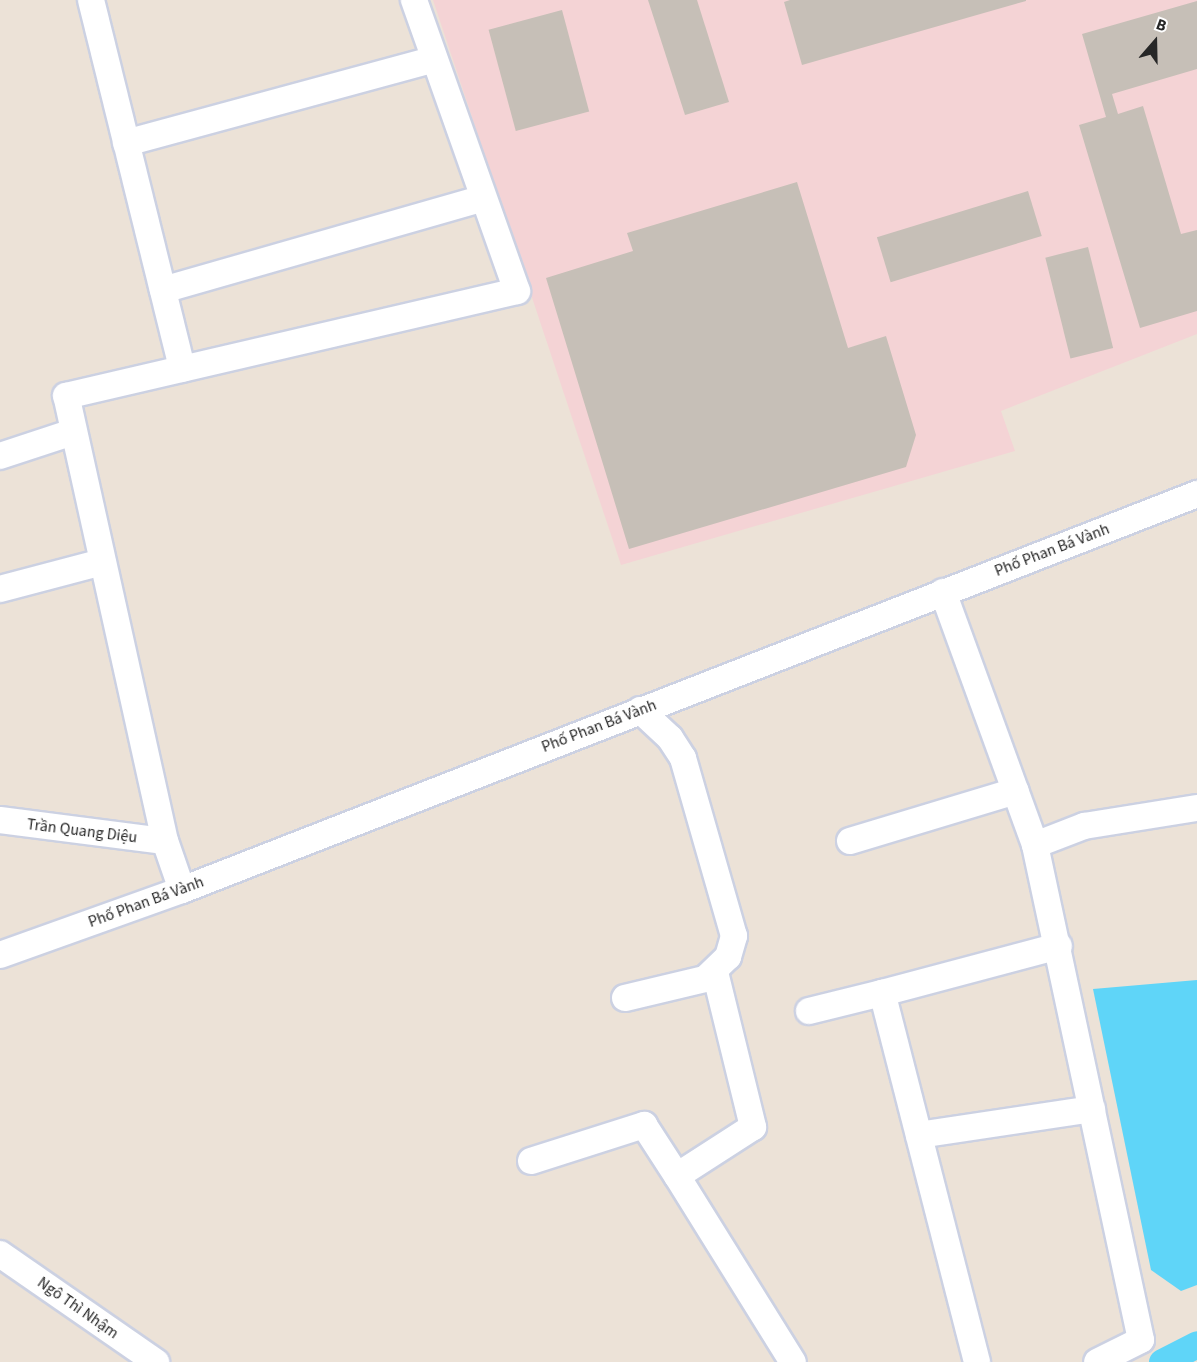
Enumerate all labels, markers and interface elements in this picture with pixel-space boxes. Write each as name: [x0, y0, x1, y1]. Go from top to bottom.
north arrow: [1125, 12, 1185, 72]
text: B: [1153, 13, 1169, 37]
street label: Phố Phan Bá Vành: [992, 519, 1112, 581]
street label: Phố Phan Bá Vành: [539, 695, 659, 757]
street label: Trần Quang Diệu: [26, 815, 138, 847]
street label: Phố Phan Bá Vành: [86, 872, 206, 932]
street label: Ngô Thì Nhậm: [34, 1273, 122, 1343]

